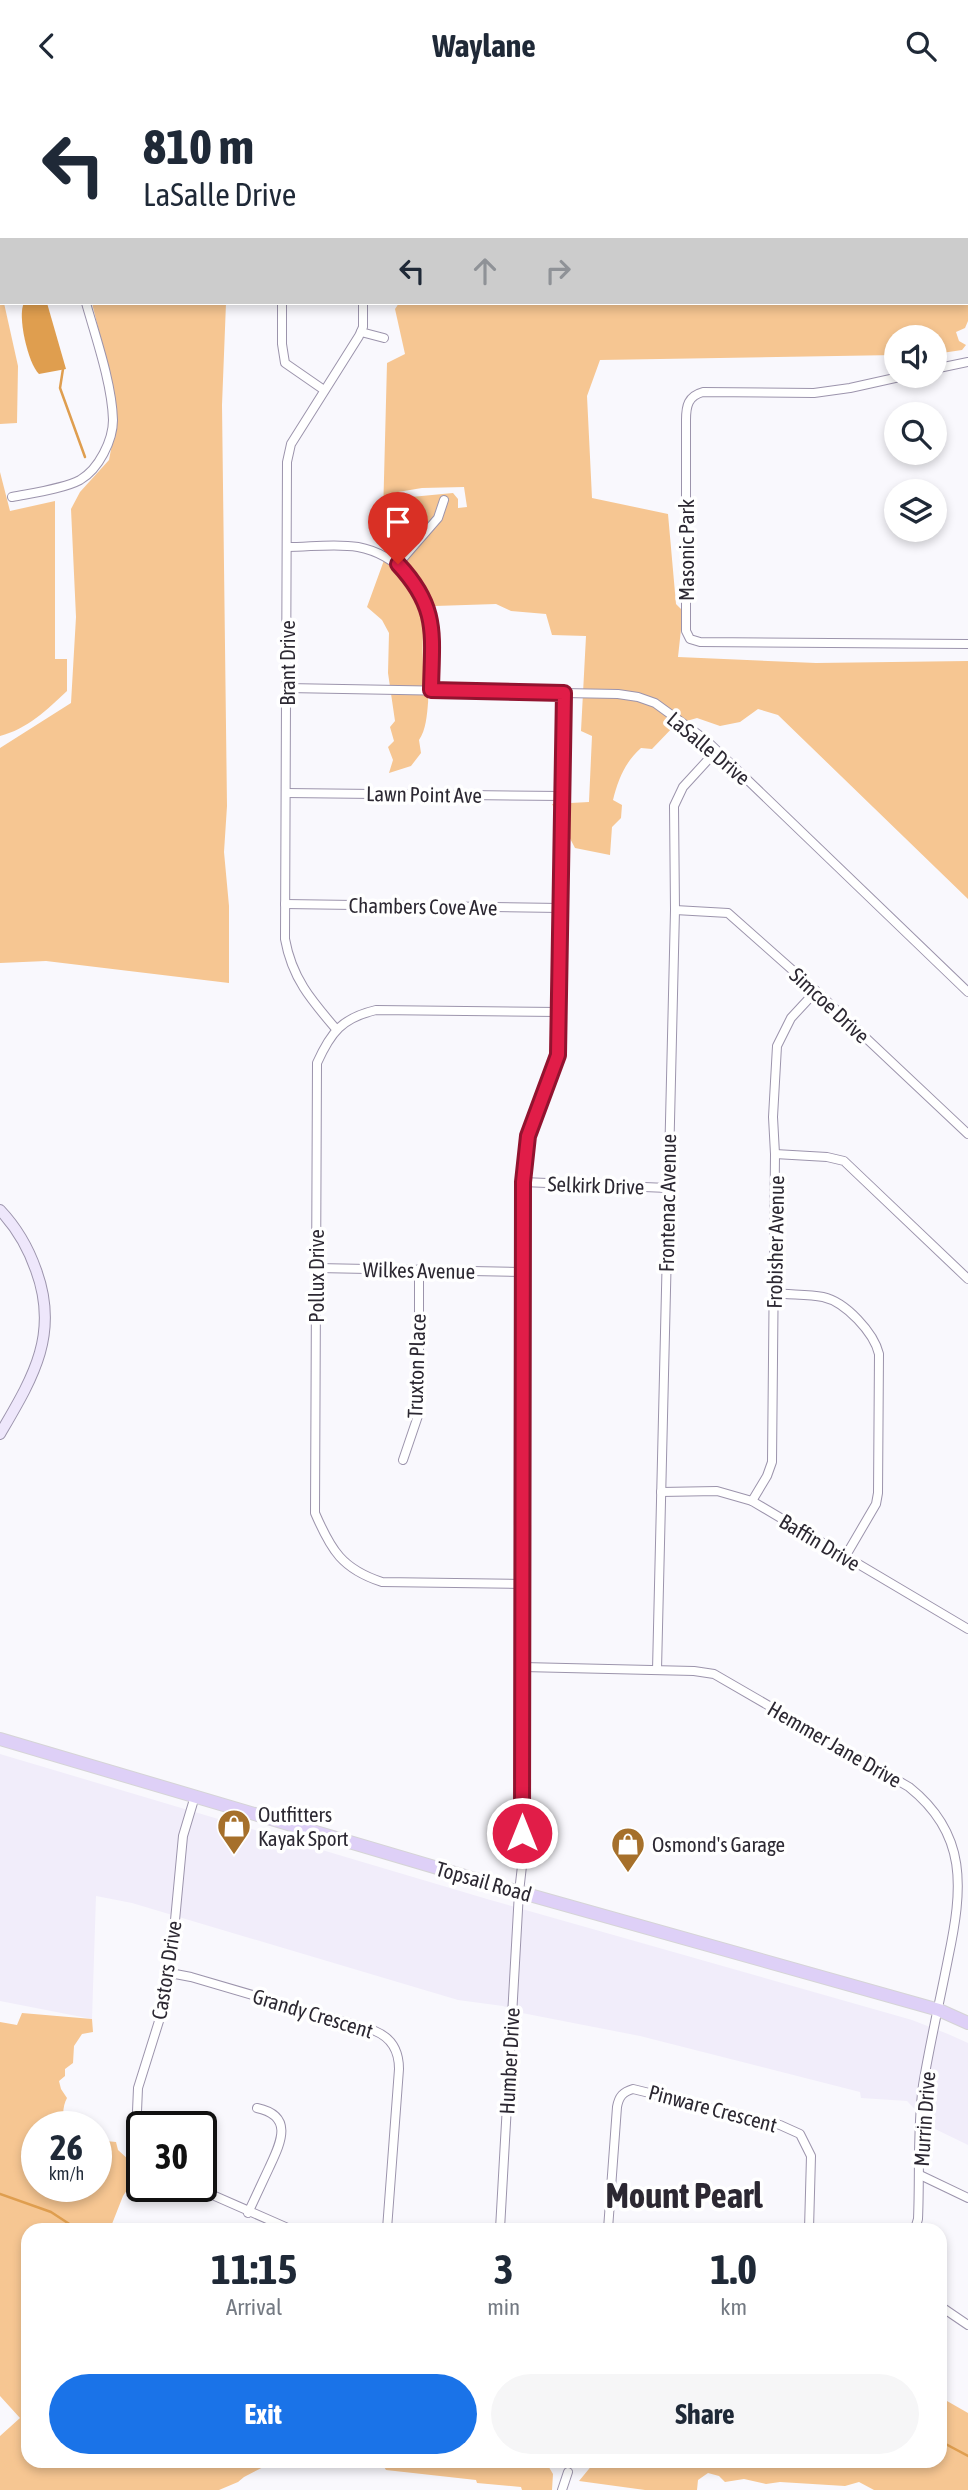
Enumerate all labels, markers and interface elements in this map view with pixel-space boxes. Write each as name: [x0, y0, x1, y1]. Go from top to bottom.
icon: back: [28, 27, 66, 65]
text: Waylane: [432, 27, 536, 64]
icon: search: [902, 27, 940, 65]
text: 810 m: [143, 118, 254, 174]
icon: left: [28, 119, 119, 210]
text: LaSalle Drive: [143, 176, 296, 213]
icon: left: [393, 252, 431, 290]
icon: ahead: [466, 252, 504, 290]
icon: right: [539, 252, 577, 290]
map controls: [884, 325, 947, 542]
button: sound: [884, 325, 947, 388]
button: search: [884, 402, 947, 465]
button: layers: [884, 479, 947, 542]
pin: [368, 492, 428, 564]
street label: Masonic Park: [674, 499, 698, 601]
icon: arrive: [379, 503, 417, 541]
street label: Brant Drive: [275, 620, 299, 706]
street label: LaSalle Drive: [663, 706, 755, 790]
street label: Lawn Point Ave: [366, 781, 482, 807]
street label: Chambers Cove Ave: [348, 893, 498, 919]
street label: Simcoe Drive: [785, 962, 875, 1048]
street label: Frontenac Avenue: [654, 1134, 680, 1272]
street label: Selkirk Drive: [547, 1171, 645, 1199]
street label: Frobisher Avenue: [762, 1175, 788, 1309]
street label: Pollux Drive: [304, 1229, 328, 1323]
street label: Wilkes Avenue: [363, 1257, 475, 1283]
street label: Truxton Place: [402, 1313, 430, 1419]
street label: Baffin Drive: [775, 1509, 865, 1575]
street label: Hemmer Jane Drive: [764, 1696, 906, 1792]
position arrow: [485, 1796, 559, 1870]
place label: Outfitters Kayak Sport: [258, 1802, 349, 1850]
shop icon: Outfitters Kayak Sport: [215, 1807, 253, 1856]
shop icon: Osmond's Garage: [609, 1825, 647, 1874]
place label: Osmond's Garage: [652, 1832, 785, 1856]
street label: Topsail Road: [433, 1856, 535, 1906]
street label: Castors Drive: [146, 1919, 186, 2021]
street label: Grandy Crescent: [250, 1983, 376, 2043]
street label: Humber Drive: [494, 2007, 524, 2115]
street label: Murrin Drive: [909, 2071, 939, 2167]
street label: Pinware Crescent: [646, 2079, 780, 2137]
speed limit sign: 30: [126, 2111, 217, 2202]
text: 26: [50, 2127, 83, 2167]
text: km/h: [49, 2163, 84, 2184]
district label: Mount Pearl: [605, 2175, 763, 2215]
text: 11:15: [211, 2245, 297, 2293]
text: 3: [494, 2245, 514, 2293]
text: 1.0: [710, 2245, 757, 2293]
text: Arrival: [226, 2294, 282, 2320]
text: min: [487, 2294, 520, 2320]
text: km: [720, 2294, 747, 2320]
button: Exit: [49, 2374, 477, 2454]
button: Share: [491, 2374, 919, 2454]

